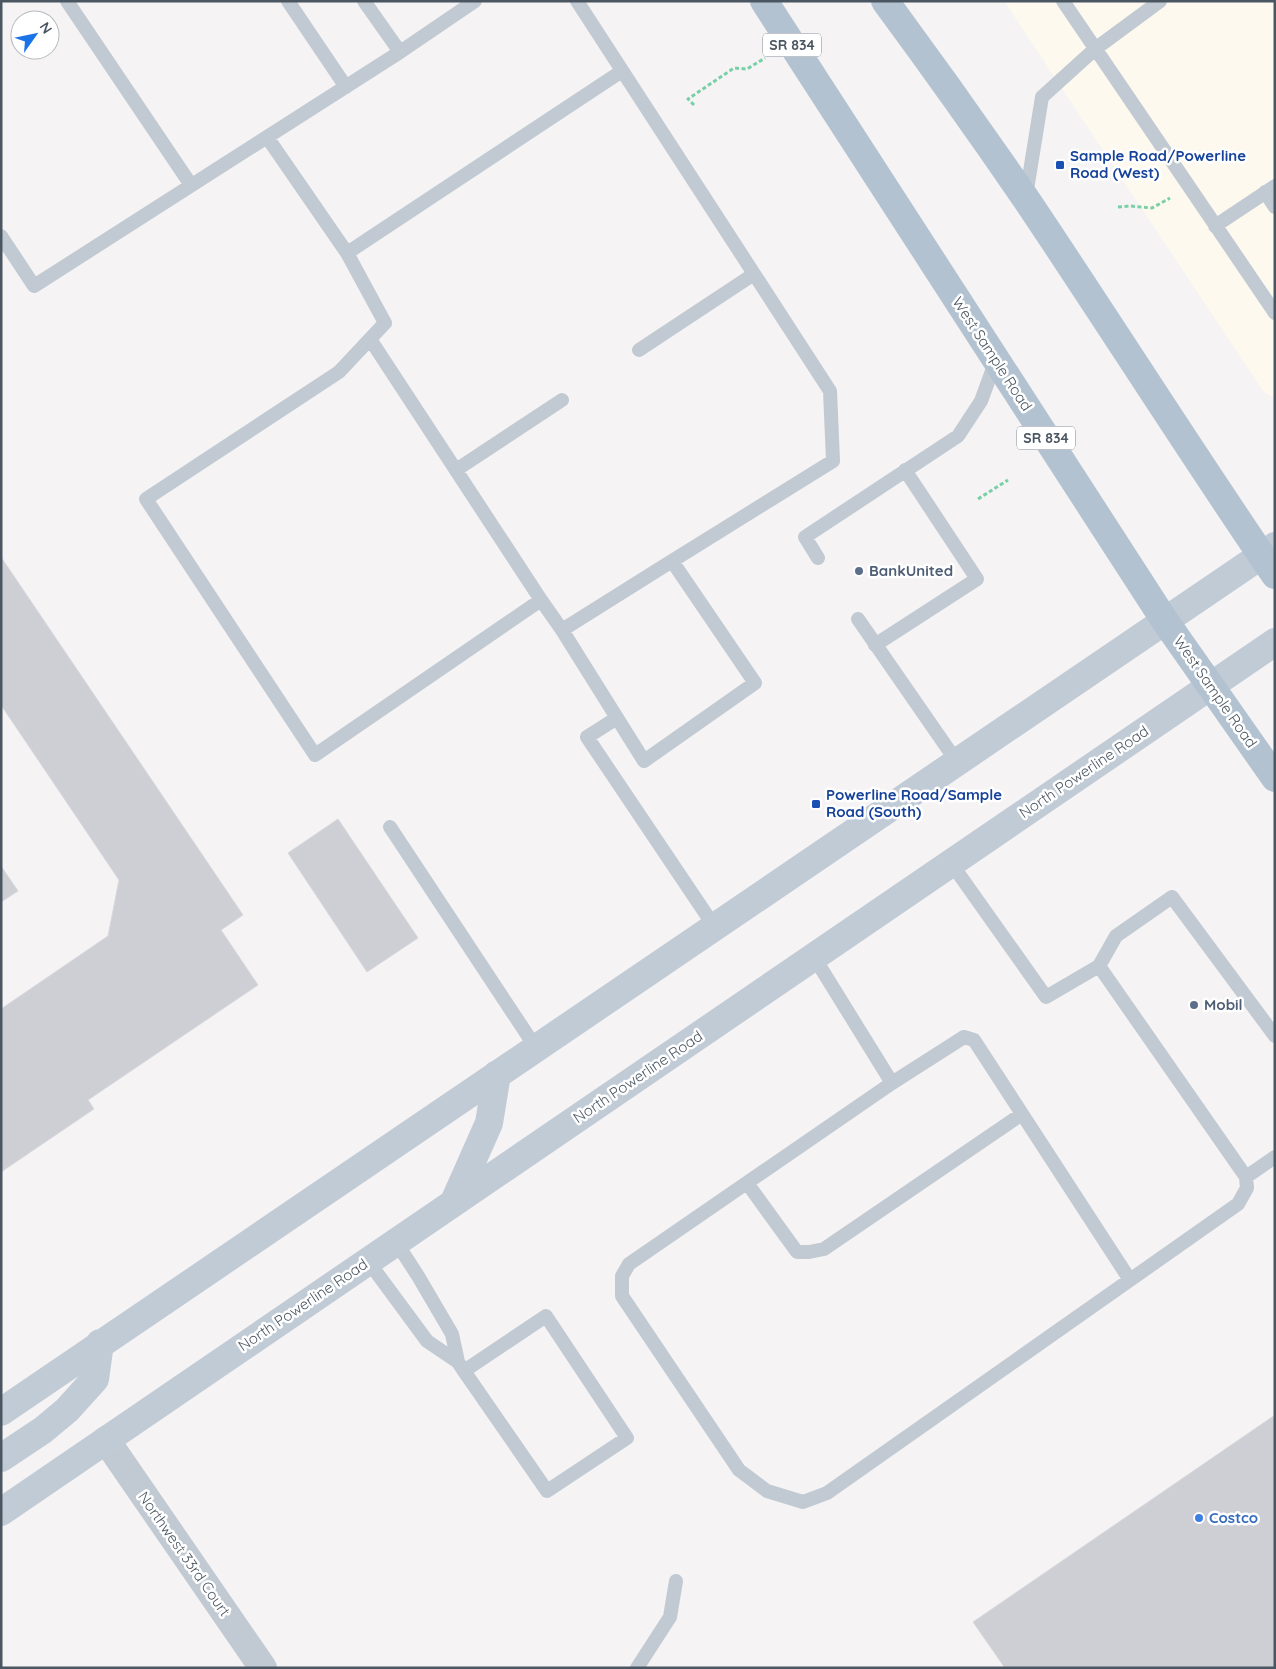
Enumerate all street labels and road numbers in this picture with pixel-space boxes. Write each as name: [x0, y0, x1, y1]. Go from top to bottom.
road number: SR 834: [763, 34, 821, 56]
street label: West Sample Road: [948, 293, 1036, 414]
road number: SR 834: [1017, 426, 1075, 449]
street label: West Sample Road: [1170, 632, 1261, 751]
street label: North Powerline Road: [1015, 721, 1152, 822]
street label: North Powerline Road: [569, 1026, 706, 1127]
street label: North Powerline Road: [234, 1254, 371, 1355]
street label: Northwest 33rd Court: [134, 1488, 235, 1620]

